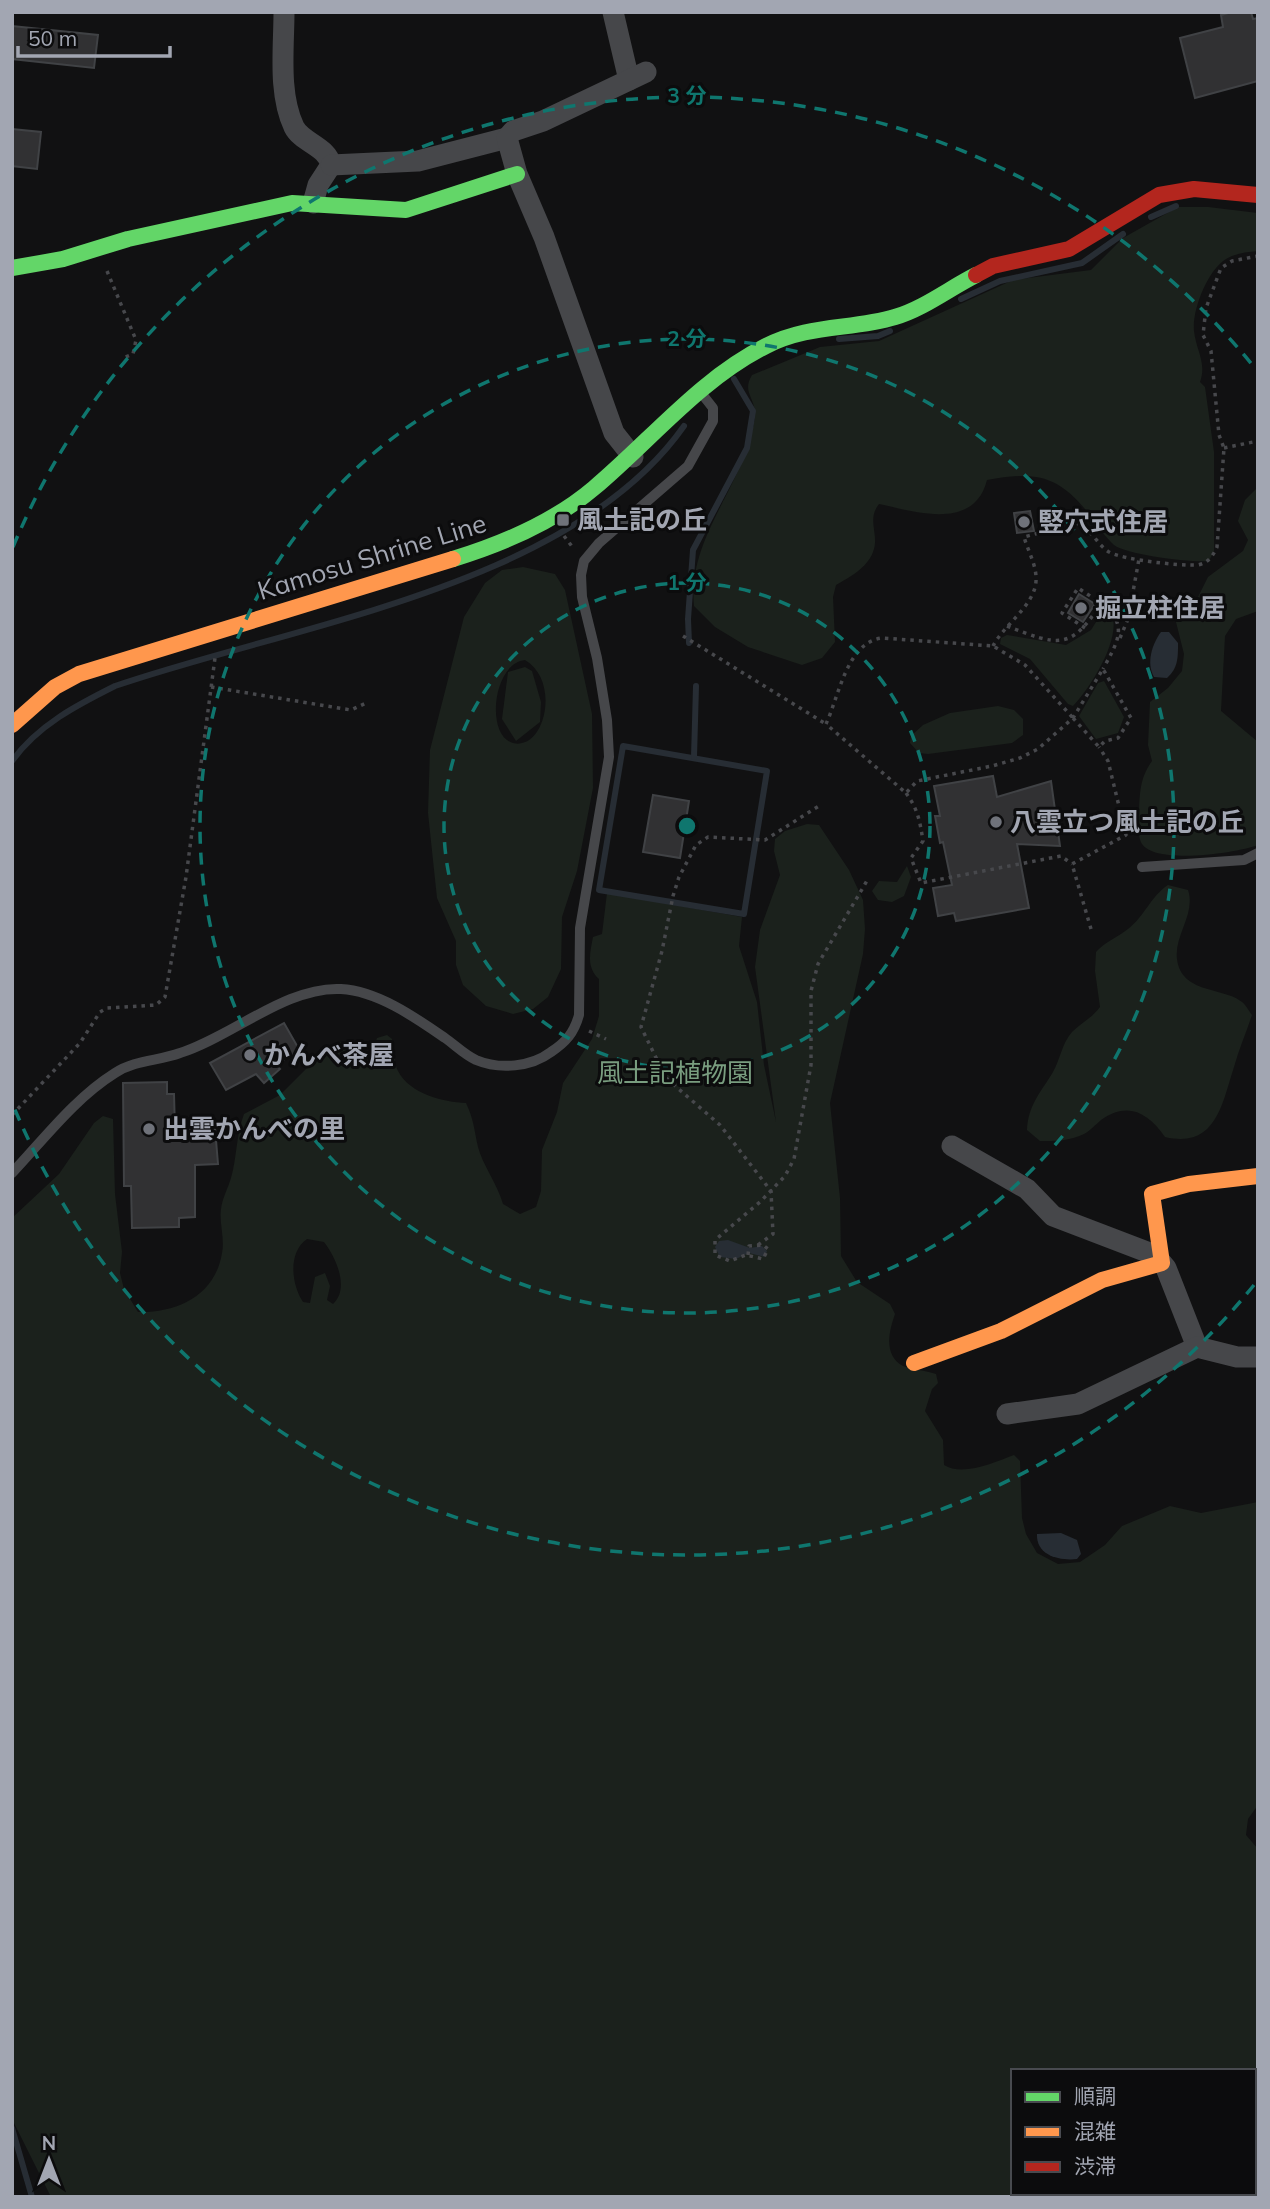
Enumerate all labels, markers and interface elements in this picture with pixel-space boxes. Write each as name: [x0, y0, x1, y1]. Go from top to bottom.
scale bar: [18, 14, 170, 58]
text: 50 m: [28, 25, 77, 51]
text: 3 分: [667, 82, 707, 108]
text: 2 分: [667, 325, 707, 351]
place label: 風土記の丘: [577, 503, 707, 536]
place label: 竪穴式住居: [1038, 505, 1168, 538]
street label: Kamosu Shrine Line: [254, 506, 490, 607]
marker: 風土記の丘: [555, 512, 571, 528]
marker: 竪穴式住居: [1016, 514, 1032, 530]
text: 1 分: [667, 569, 707, 595]
place label: 掘立柱住居: [1095, 591, 1225, 624]
marker: 掘立柱住居: [1073, 600, 1089, 616]
place label: 八雲立つ風土記の丘: [1010, 805, 1244, 838]
centre of rings: [675, 814, 699, 838]
marker: 八雲立つ風土記の丘: [988, 814, 1004, 830]
place label: かんべ茶屋: [264, 1038, 394, 1071]
marker: かんべ茶屋: [242, 1047, 258, 1063]
park label: 風土記植物園: [597, 1056, 753, 1089]
place label: 出雲かんべの里: [163, 1112, 345, 1145]
marker: 出雲かんべの里: [141, 1121, 157, 1137]
legend: [1011, 2069, 1256, 2195]
text: 順調: [1074, 2083, 1116, 2109]
text: 混雑: [1074, 2118, 1116, 2144]
north arrow: [14, 2125, 84, 2195]
text: N: [42, 2131, 56, 2155]
text: 渋滞: [1074, 2153, 1116, 2179]

